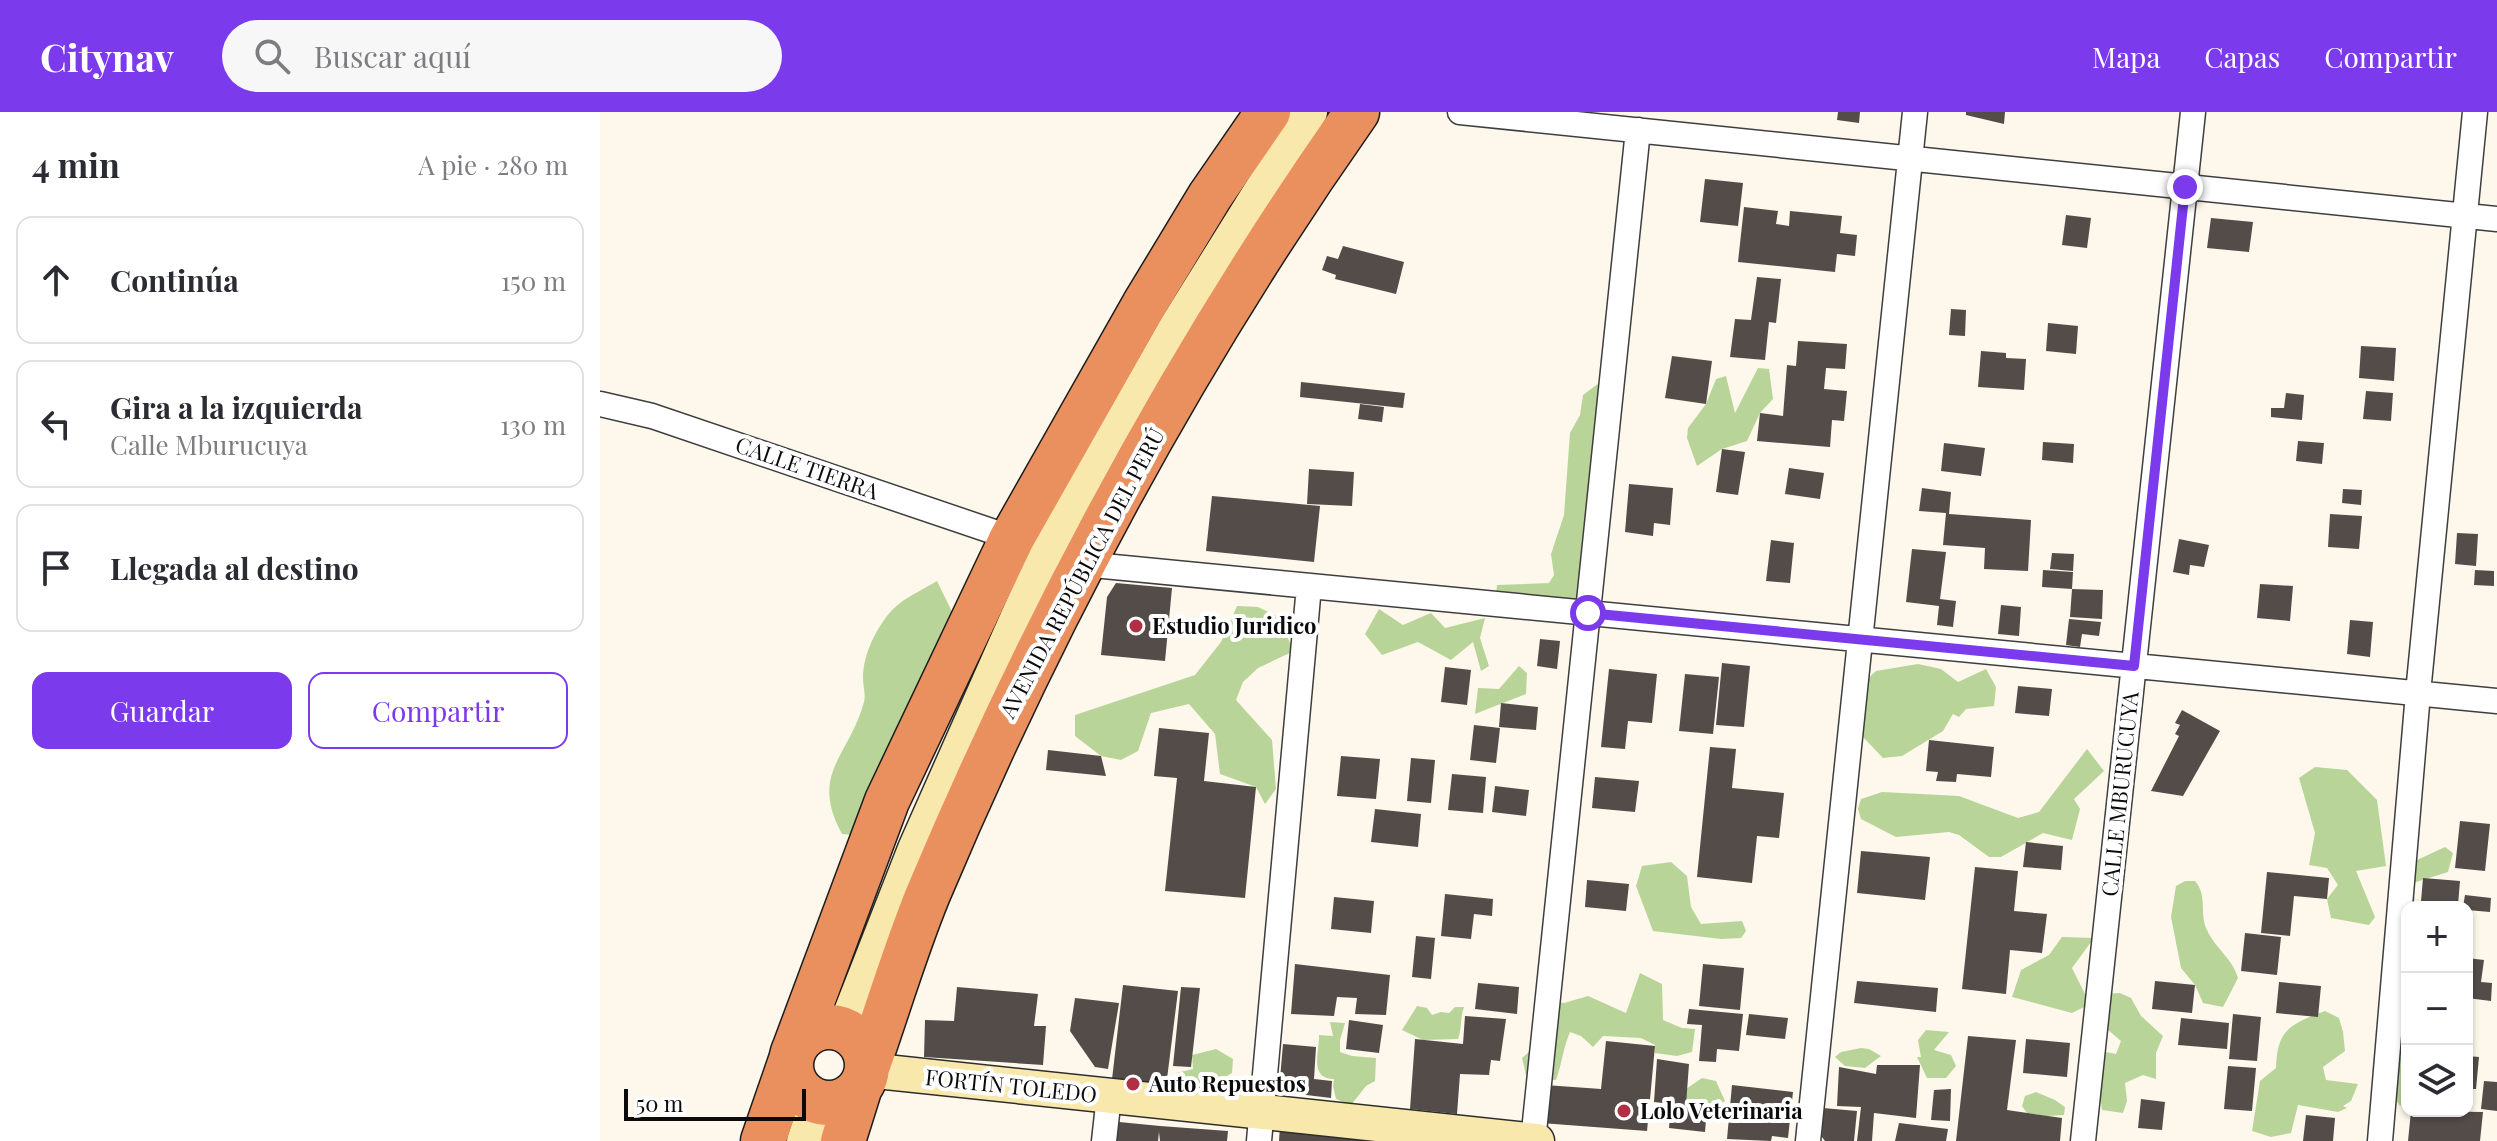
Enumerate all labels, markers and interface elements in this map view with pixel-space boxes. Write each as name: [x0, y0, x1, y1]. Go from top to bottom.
search box: [222, 20, 782, 92]
text: Citynav: [40, 31, 174, 82]
icon: search: [250, 34, 294, 78]
text: Buscar aquí: [314, 36, 471, 76]
text: Mapa: [2092, 38, 2160, 75]
text: Capas: [2204, 38, 2280, 75]
text: Compartir: [2324, 38, 2457, 75]
text: 4 min: [32, 141, 120, 187]
text: A pie · 280 m: [418, 147, 568, 182]
route end: [2167, 169, 2203, 205]
icon: ahead: [34, 258, 78, 302]
text: Continúa: [110, 260, 239, 300]
text: 150 m: [501, 263, 566, 298]
text: Gira a la izquierda: [110, 387, 363, 427]
icon: left: [34, 402, 78, 446]
text: 130 m: [500, 407, 566, 442]
street label: AVENIDA REPÚBLICA DEL PERÚ: [991, 422, 1171, 724]
text: Calle Mburucuya: [110, 427, 308, 462]
street label: CALLE TIERRA: [732, 429, 883, 506]
icon: arrive: [34, 546, 78, 590]
text: Llegada al destino: [110, 548, 359, 588]
route start: [1570, 595, 1606, 631]
place label: Estudio Juridico: [1152, 610, 1316, 640]
marker: Estudio Juridico: [1127, 617, 1145, 635]
button: Guardar: [32, 672, 292, 749]
button: Compartir: [308, 672, 568, 749]
street label: CALLE MBURUCUYA: [2093, 690, 2145, 898]
map controls: [2401, 901, 2473, 1117]
button: +: [2401, 901, 2473, 973]
button: −: [2401, 973, 2473, 1045]
button: layers: [2401, 1045, 2473, 1117]
street label: FORTÍN TOLEDO: [924, 1061, 1098, 1109]
place label: Auto Repuestos: [1148, 1068, 1306, 1098]
marker: Auto Repuestos: [1124, 1075, 1142, 1093]
scale bar: [624, 1085, 806, 1121]
text: 50 m: [636, 1088, 683, 1118]
place label: Lolo Veterinaria: [1640, 1095, 1803, 1125]
marker: Lolo Veterinaria: [1615, 1102, 1633, 1120]

